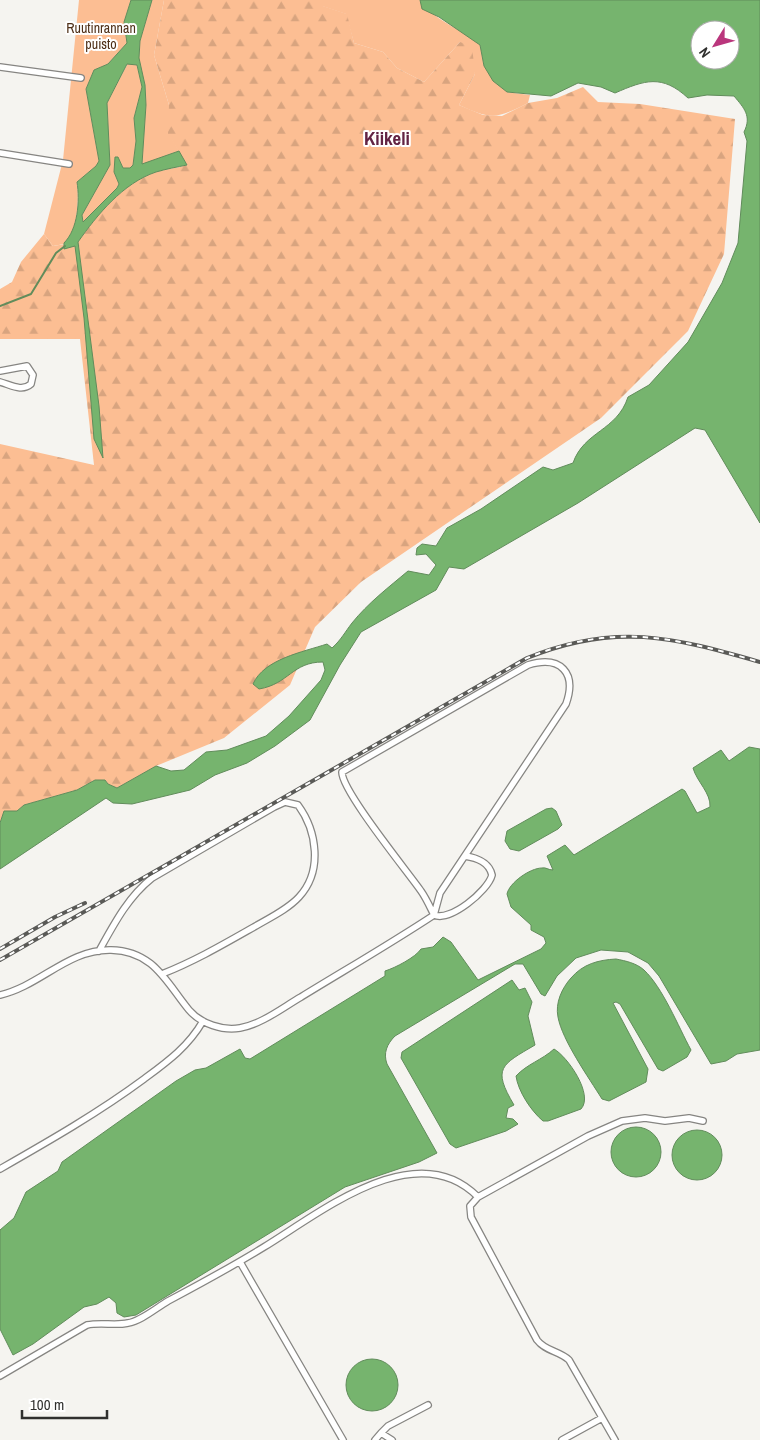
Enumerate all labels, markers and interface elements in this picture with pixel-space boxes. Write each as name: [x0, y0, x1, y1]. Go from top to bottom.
park label: Ruutinrannan puisto: [66, 19, 136, 53]
north arrow: [690, 20, 740, 70]
text: N: [695, 44, 714, 62]
district label: Kiikeli: [364, 125, 410, 151]
scale bar: [22, 1388, 108, 1420]
text: 100 m: [30, 1394, 64, 1415]

